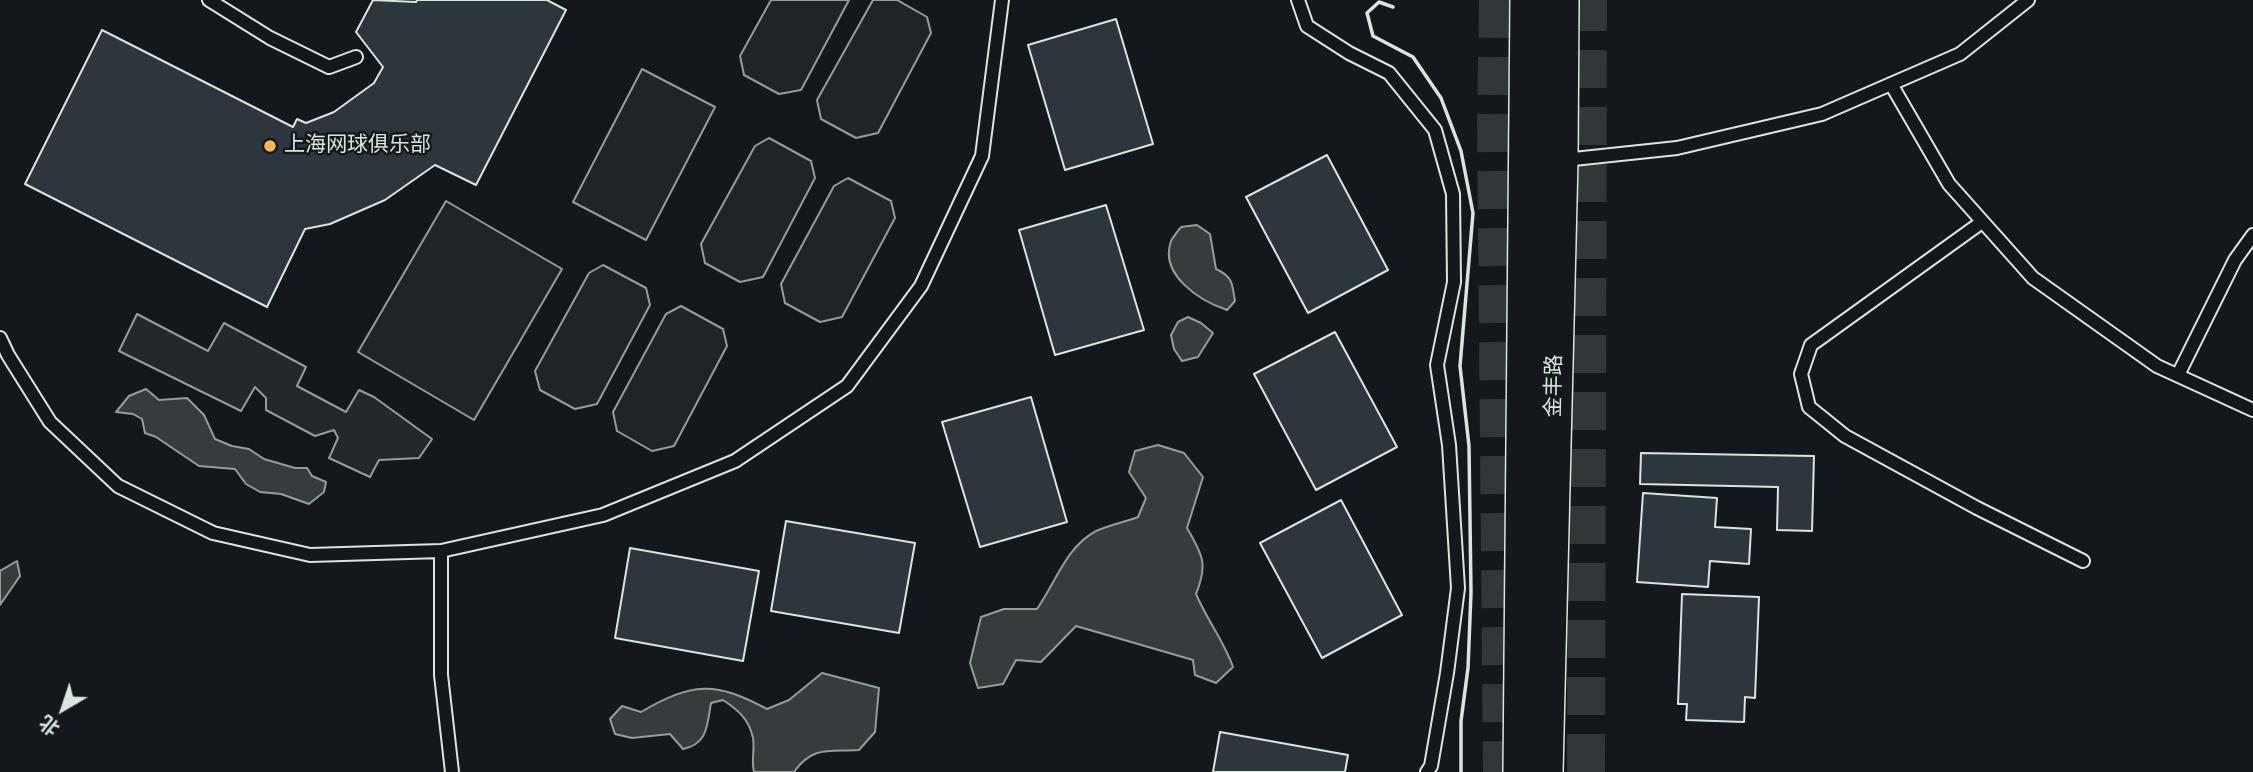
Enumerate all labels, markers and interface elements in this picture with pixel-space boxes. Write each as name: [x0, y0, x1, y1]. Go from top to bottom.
place label: 上海网球俱乐部: [284, 133, 431, 159]
marker: 上海网球俱乐部: [262, 138, 278, 154]
street label: 金丰路: [1542, 354, 1568, 418]
north arrow: [28, 674, 98, 744]
text: 北: [35, 711, 64, 741]

